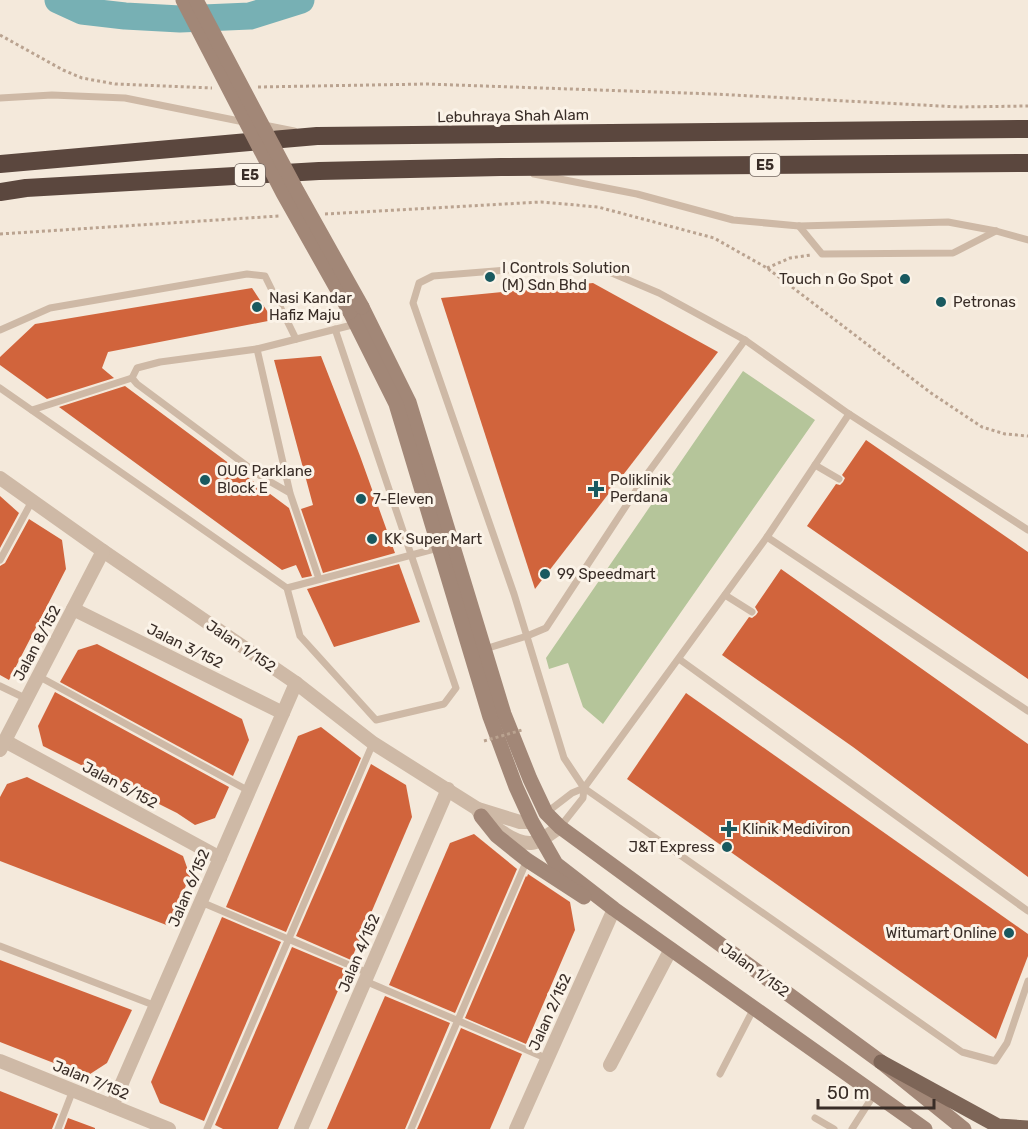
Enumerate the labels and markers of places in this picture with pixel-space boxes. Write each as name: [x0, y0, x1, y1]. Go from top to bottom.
place label: I Controls Solution (M) Sdn Bhd: [502, 259, 630, 294]
marker: I Controls Solution (M) Sdn Bhd: [483, 270, 497, 284]
place label: Touch n Go Spot: [779, 270, 893, 288]
marker: Touch n Go Spot: [898, 272, 912, 286]
place label: Nasi Kandar Hafiz Maju: [269, 289, 352, 324]
place label: Petronas: [953, 293, 1016, 311]
marker: Petronas: [934, 295, 948, 309]
marker: Nasi Kandar Hafiz Maju: [250, 300, 264, 314]
place label: OUG Parklane Block E: [217, 462, 312, 497]
place label: Poliklinik Perdana: [610, 471, 671, 506]
marker: OUG Parklane Block E: [198, 473, 212, 487]
marker: Poliklinik Perdana: [587, 480, 605, 498]
place label: 7-Eleven: [373, 490, 434, 508]
marker: 7-Eleven: [354, 492, 368, 506]
place label: KK Super Mart: [384, 530, 482, 548]
marker: KK Super Mart: [365, 532, 379, 546]
place label: 99 Speedmart: [557, 565, 656, 583]
marker: 99 Speedmart: [538, 567, 552, 581]
marker: Klinik Mediviron: [720, 820, 738, 838]
place label: Klinik Mediviron: [742, 820, 850, 838]
place label: J&T Express: [628, 838, 715, 856]
marker: J&T Express: [720, 840, 734, 854]
place label: Witumart Online: [886, 924, 997, 942]
marker: Witumart Online: [1002, 926, 1016, 940]

